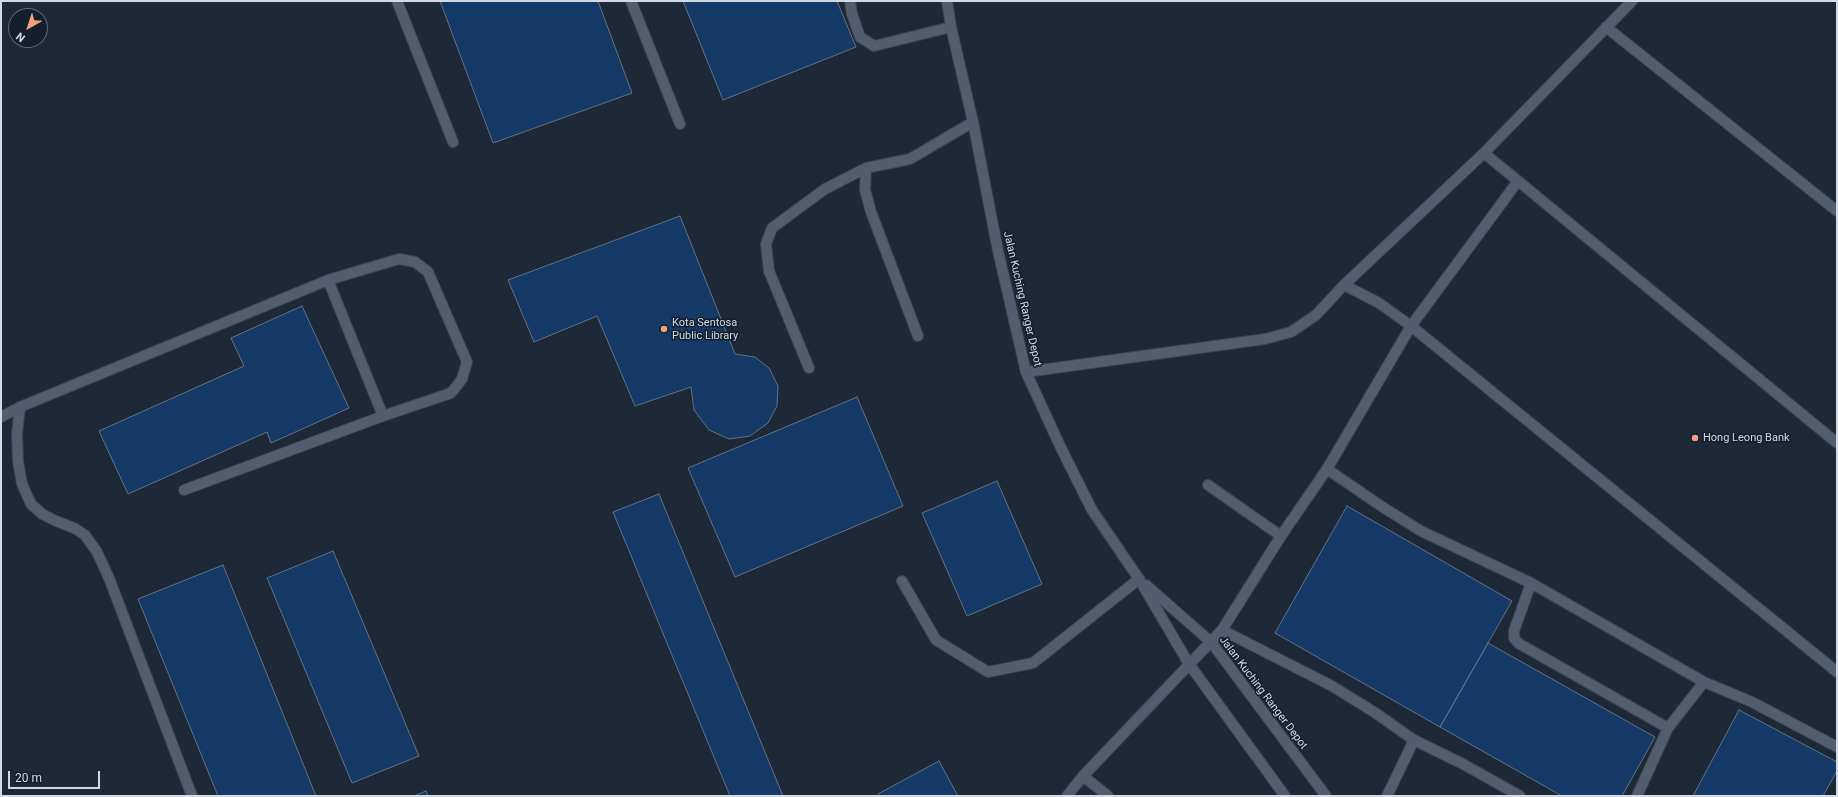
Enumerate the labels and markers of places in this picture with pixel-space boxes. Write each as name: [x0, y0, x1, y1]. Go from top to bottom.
place label: Kota Sentosa Public Library: [672, 316, 738, 342]
marker: Kota Sentosa Public Library: [659, 324, 669, 334]
place label: Hong Leong Bank: [1703, 431, 1790, 445]
marker: Hong Leong Bank: [1690, 433, 1700, 443]

